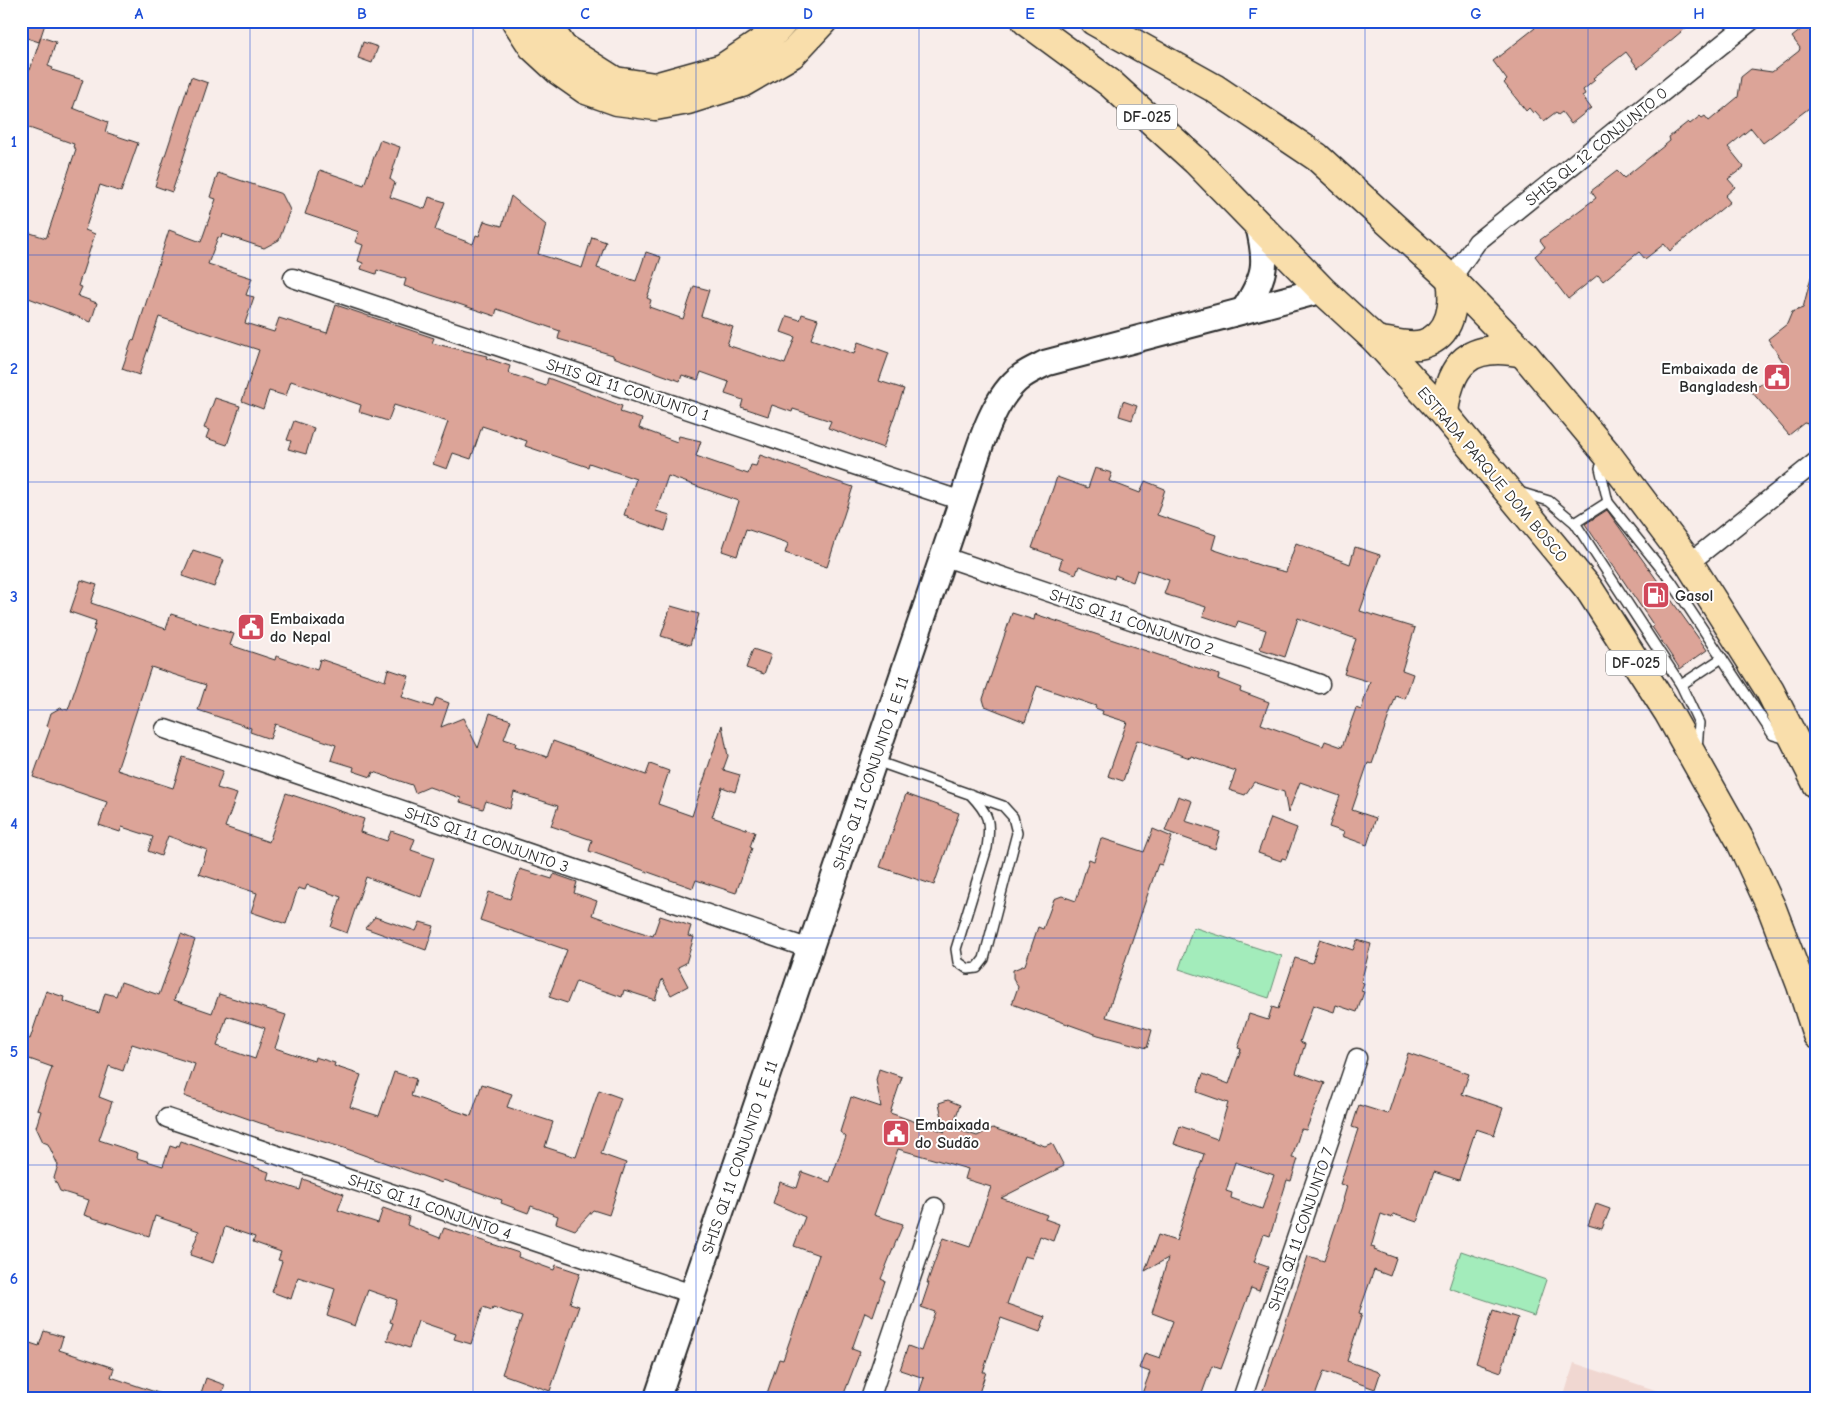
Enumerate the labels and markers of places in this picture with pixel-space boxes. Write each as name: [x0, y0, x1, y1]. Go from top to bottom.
place label: Embaixada de Bangladesh: [1661, 360, 1758, 396]
public building icon: Embaixada de Bangladesh: [1762, 362, 1792, 392]
fuel station icon: Gasol: [1641, 580, 1671, 610]
place label: Gasol: [1675, 587, 1713, 605]
place label: Embaixada do Nepal: [270, 610, 345, 646]
public building icon: Embaixada do Nepal: [236, 612, 266, 642]
place label: Embaixada do Sudão: [915, 1116, 990, 1152]
public building icon: Embaixada do Sudão: [881, 1118, 911, 1148]

